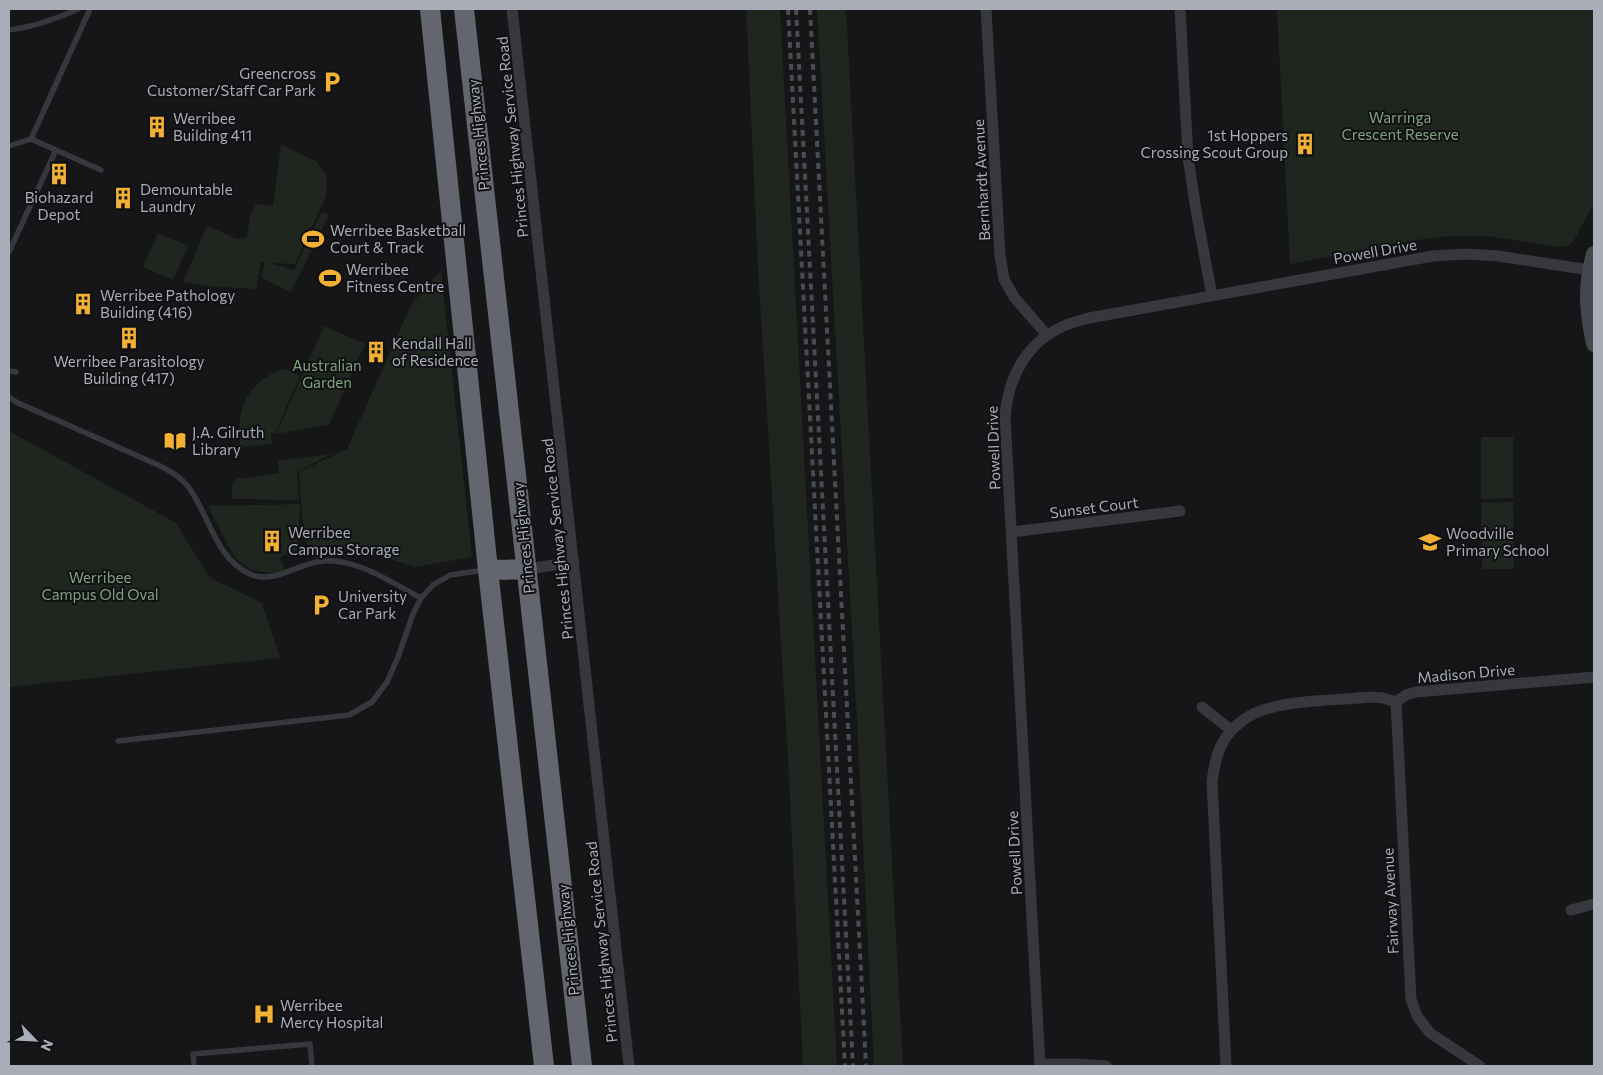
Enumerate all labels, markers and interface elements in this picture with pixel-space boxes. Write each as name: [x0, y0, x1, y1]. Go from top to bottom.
street label: Princes Highway Service Road: [492, 36, 532, 238]
place label: Greencross Customer/Staff Car Park: [147, 64, 316, 99]
parking icon: Greencross Customer/Staff Car Park: [319, 69, 345, 95]
street label: Princes Highway: [463, 78, 493, 192]
park label: Warringa Crescent Reserve: [1341, 108, 1459, 143]
place label: Werribee Building 411: [173, 109, 252, 144]
building icon: Werribee Building 411: [144, 114, 170, 140]
street label: Bernhardt Avenue: [969, 119, 993, 241]
place label: 1st Hoppers Crossing Scout Group: [1141, 126, 1288, 161]
building icon: 1st Hoppers Crossing Scout Group: [1292, 131, 1318, 157]
building icon: Biohazard Depot: [46, 161, 72, 187]
place label: Demountable Laundry: [140, 180, 233, 215]
building icon: Demountable Laundry: [110, 185, 136, 211]
place label: Biohazard Depot: [25, 188, 93, 223]
place label: Werribee Basketball Court & Track: [330, 221, 466, 256]
sports icon: Werribee Basketball Court & Track: [300, 226, 326, 252]
street label: Powell Drive: [1332, 235, 1418, 267]
place label: Werribee Fitness Centre: [346, 260, 444, 295]
sports icon: Werribee Fitness Centre: [317, 265, 343, 291]
place label: Werribee Pathology Building (416): [100, 286, 235, 321]
building icon: Werribee Pathology Building (416): [70, 291, 96, 317]
building icon: Werribee Parasitology Building (417): [116, 325, 142, 351]
place label: Kendall Hall of Residence: [392, 334, 478, 369]
building icon: Kendall Hall of Residence: [363, 339, 389, 365]
place label: Werribee Parasitology Building (417): [54, 352, 205, 387]
park label: Australian Garden: [292, 356, 362, 391]
street label: Powell Drive: [983, 406, 1003, 490]
place label: J.A. Gilruth Library: [192, 423, 264, 458]
library icon: J.A. Gilruth Library: [162, 428, 188, 454]
street label: Princes Highway Service Road: [537, 438, 577, 640]
street label: Princes Highway: [508, 481, 538, 595]
street label: Sunset Court: [1049, 493, 1139, 521]
place label: Werribee Campus Storage: [288, 523, 399, 558]
place label: Woodville Primary School: [1446, 524, 1549, 559]
building icon: Werribee Campus Storage: [259, 528, 285, 554]
school or university icon: Woodville Primary School: [1417, 529, 1443, 555]
park label: Werribee Campus Old Oval: [41, 568, 159, 603]
place label: University Car Park: [338, 587, 407, 622]
parking icon: University Car Park: [308, 592, 334, 618]
street label: Madison Drive: [1416, 660, 1516, 686]
street label: Powell Drive: [1003, 810, 1025, 896]
street label: Princes Highway Service Road: [581, 841, 621, 1043]
street label: Fairway Avenue: [1378, 847, 1402, 954]
street label: Princes Highway: [553, 883, 583, 997]
place label: Werribee Mercy Hospital: [280, 996, 383, 1031]
hospital icon: Werribee Mercy Hospital: [251, 1001, 277, 1027]
north arrow: [10, 1015, 60, 1065]
text: N: [37, 1037, 57, 1054]

